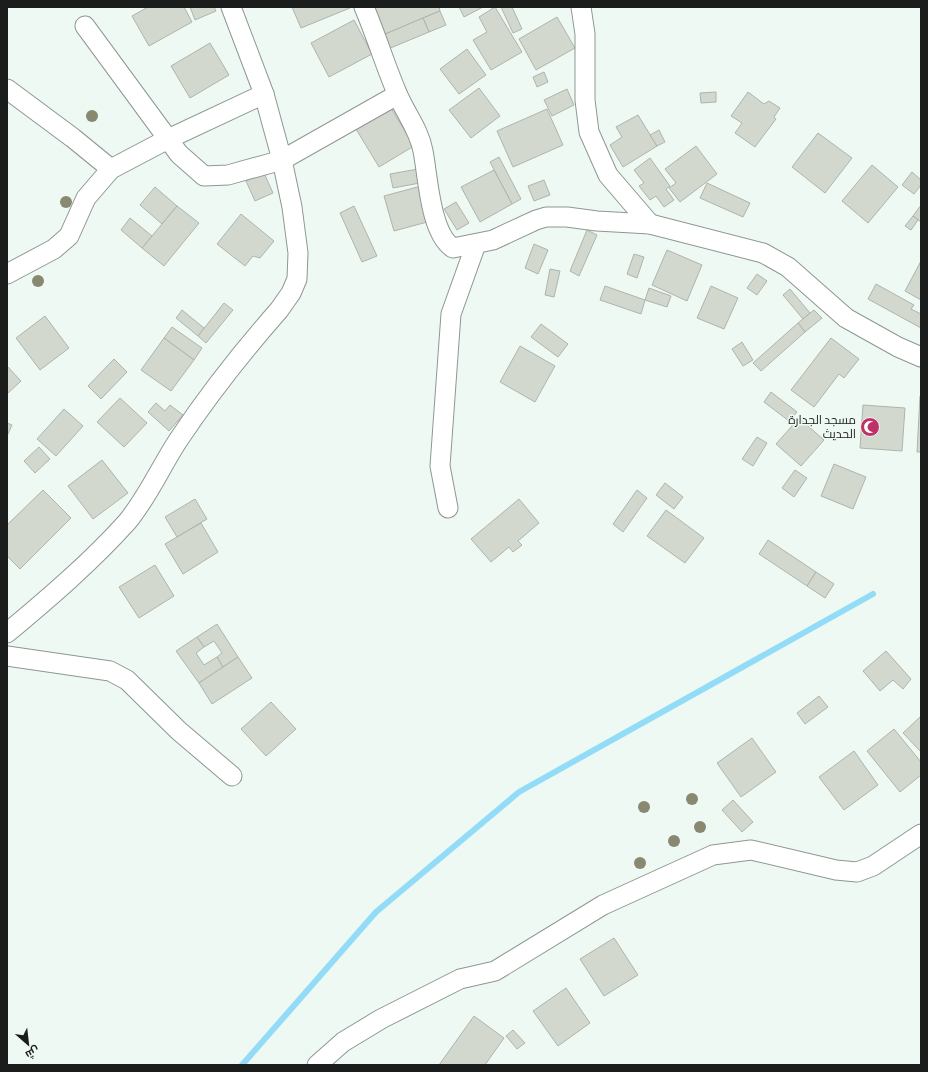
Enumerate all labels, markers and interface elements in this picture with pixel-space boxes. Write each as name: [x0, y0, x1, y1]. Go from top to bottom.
place label: مسجد الجدارة الحديث: [788, 412, 856, 443]
mosque icon: مسجد الجدارة الحديث: [859, 416, 881, 438]
north arrow: [8, 1024, 48, 1064]
text: ش: [23, 1042, 42, 1062]

